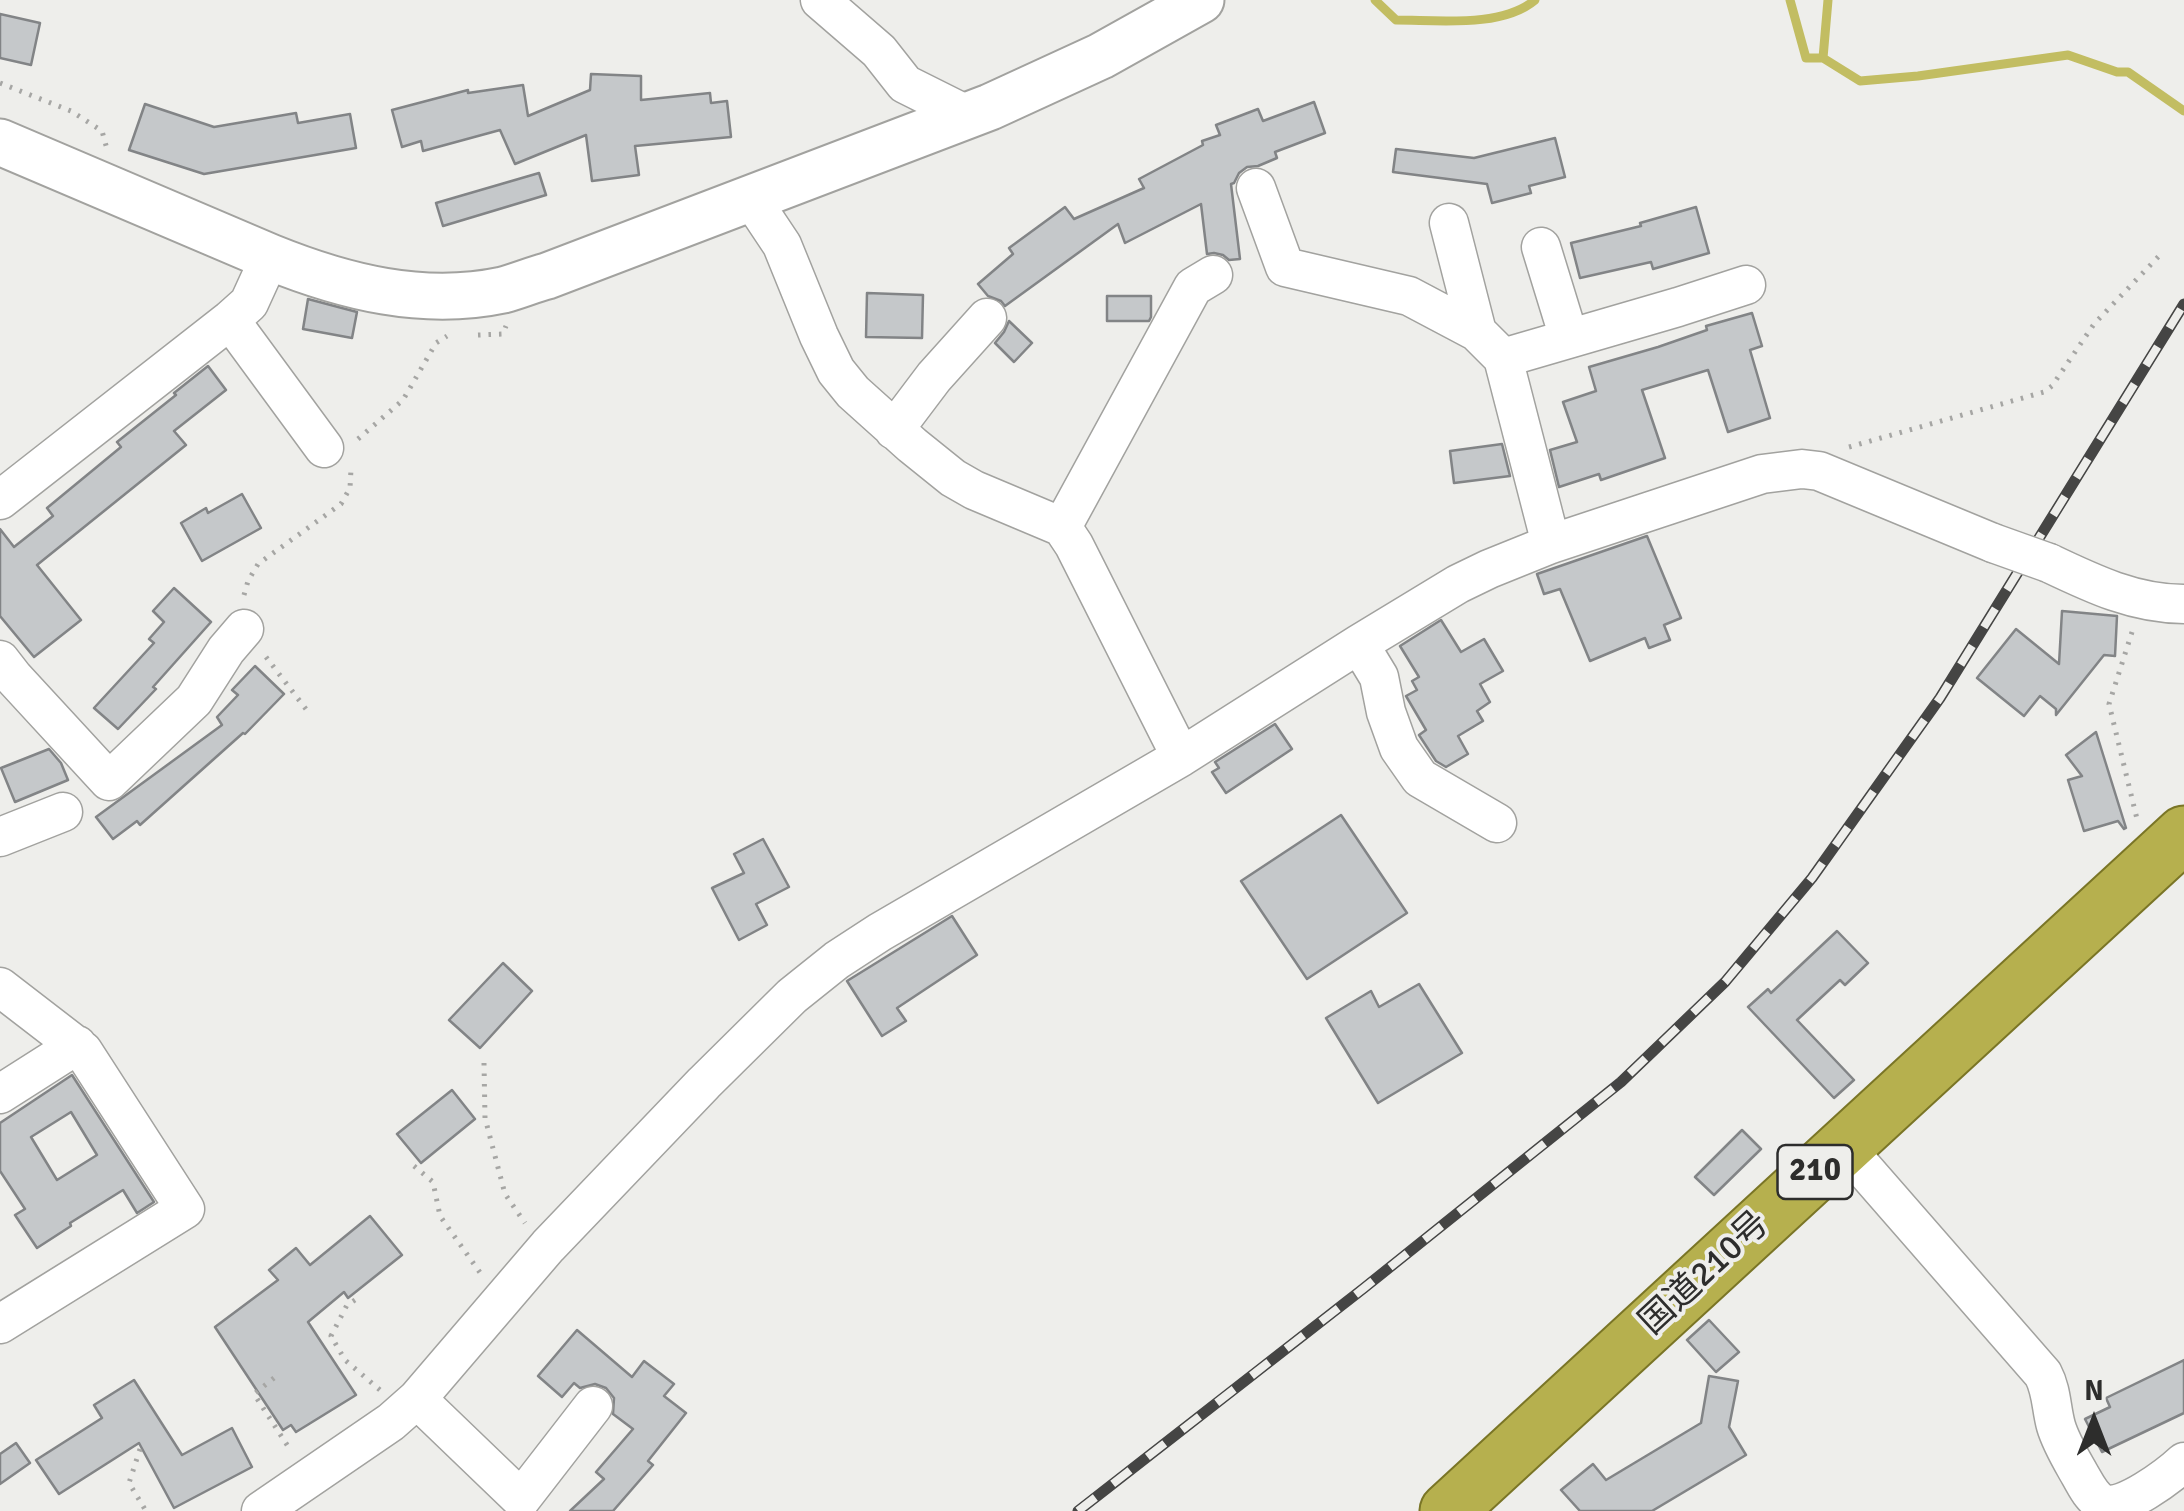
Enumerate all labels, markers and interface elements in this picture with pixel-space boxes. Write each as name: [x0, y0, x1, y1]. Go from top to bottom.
road number: 210: [1778, 1145, 1852, 1199]
street label: 国道210号: [1632, 1204, 1778, 1344]
north arrow: [2044, 1371, 2144, 1471]
text: N: [2084, 1374, 2104, 1408]

